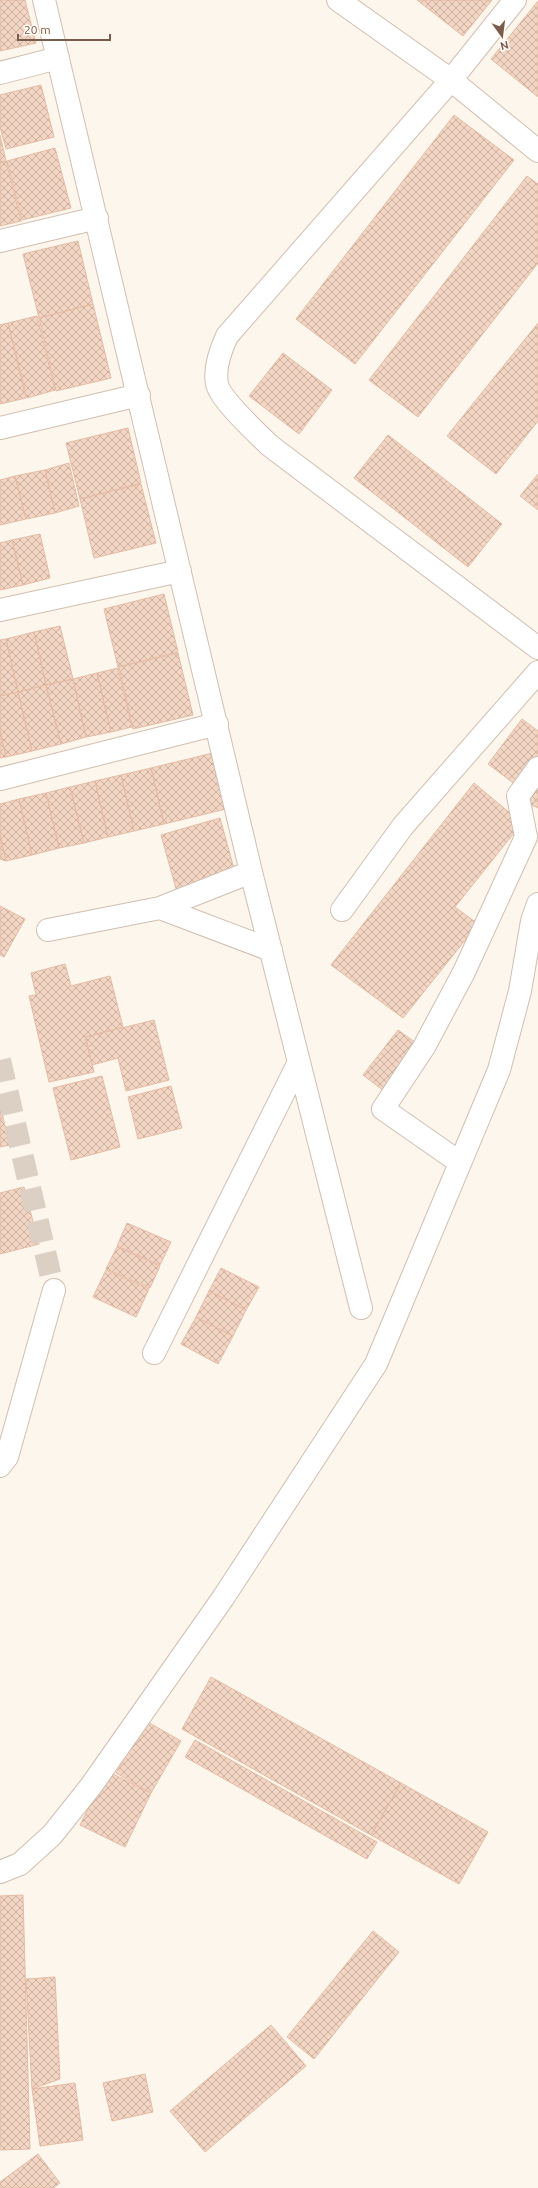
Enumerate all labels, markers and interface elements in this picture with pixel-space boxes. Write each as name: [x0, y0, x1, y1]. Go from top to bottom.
scale bar: [18, 16, 110, 42]
north arrow: [482, 16, 522, 56]
text: 20 m: [24, 23, 51, 36]
text: N: [499, 39, 510, 53]

